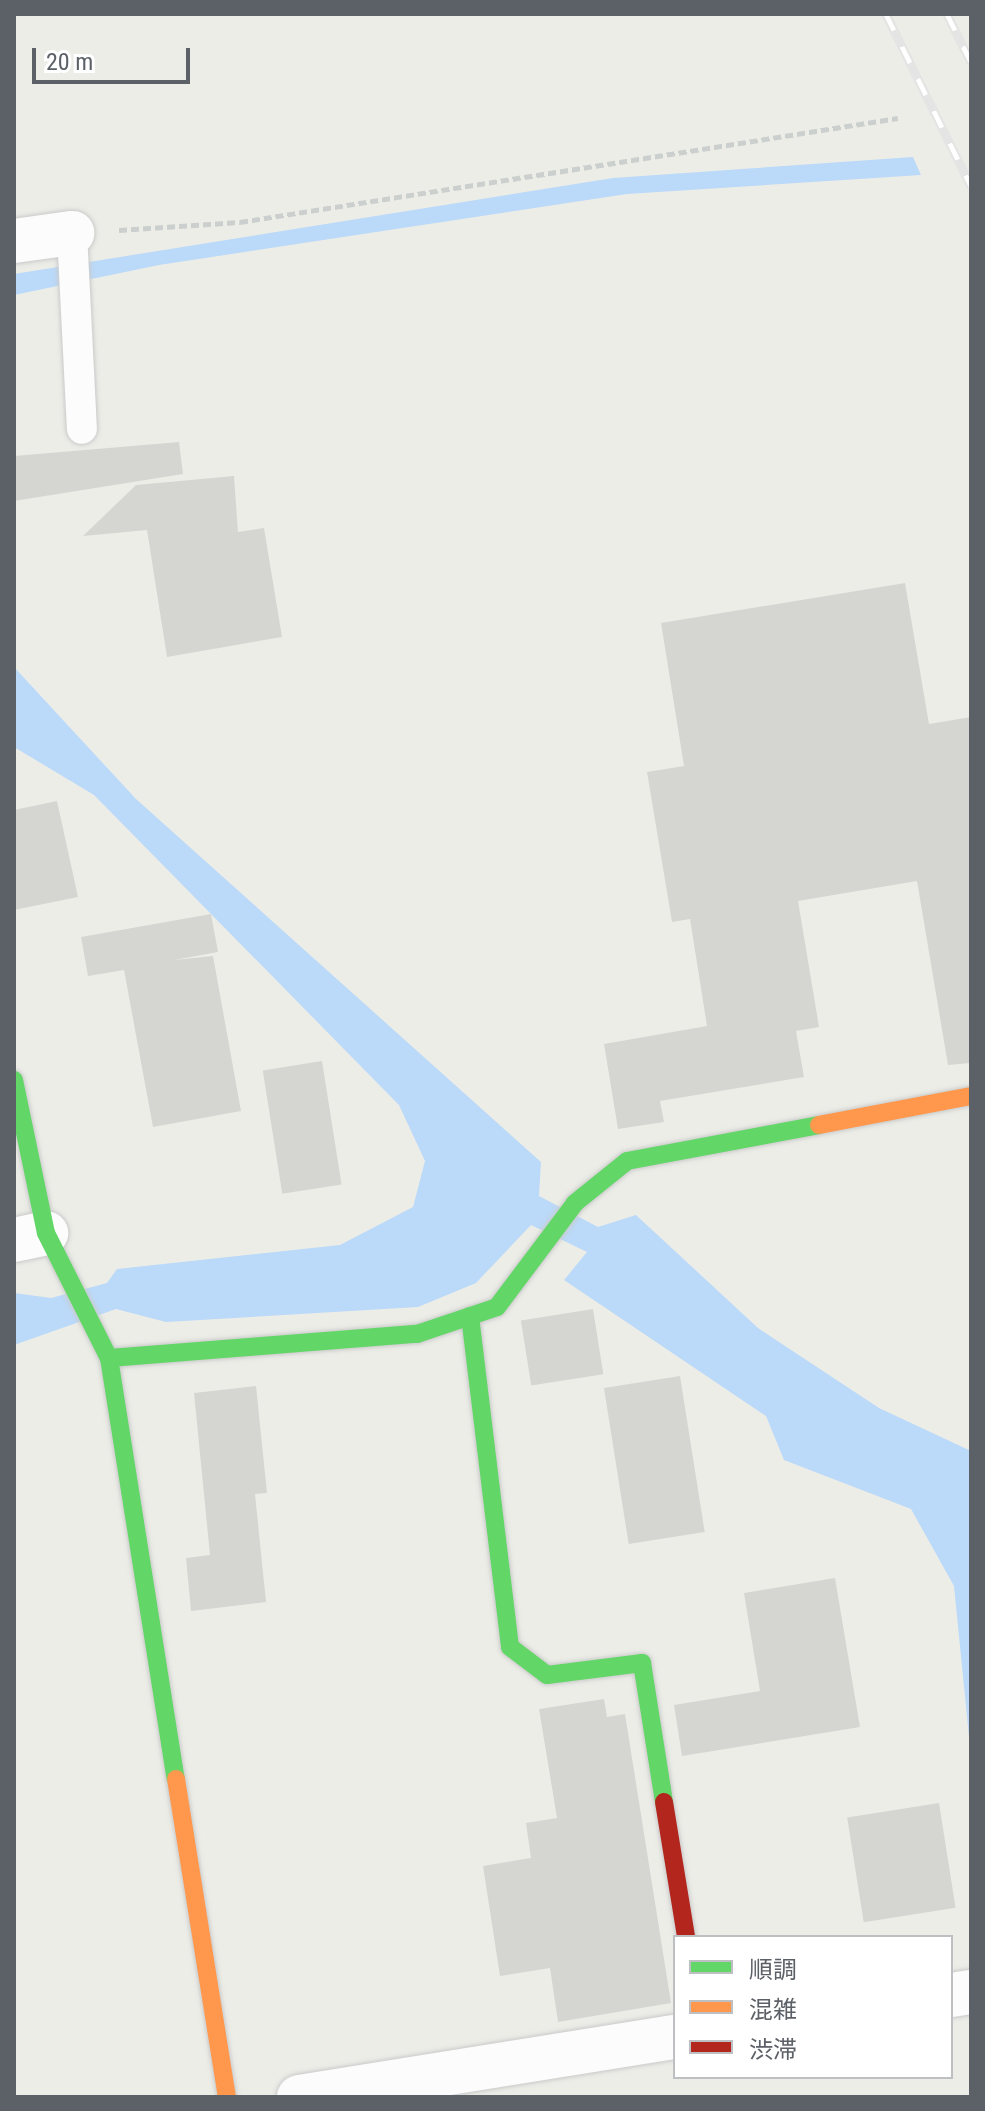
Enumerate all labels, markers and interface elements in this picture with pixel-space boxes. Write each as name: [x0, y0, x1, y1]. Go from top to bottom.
scale bar: [36, 32, 194, 82]
text: 20 m: [46, 48, 93, 76]
legend: [673, 1935, 953, 2079]
text: 順調: [749, 1956, 797, 1984]
text: 混雑: [749, 1996, 797, 2024]
text: 渋滞: [749, 2036, 797, 2064]

